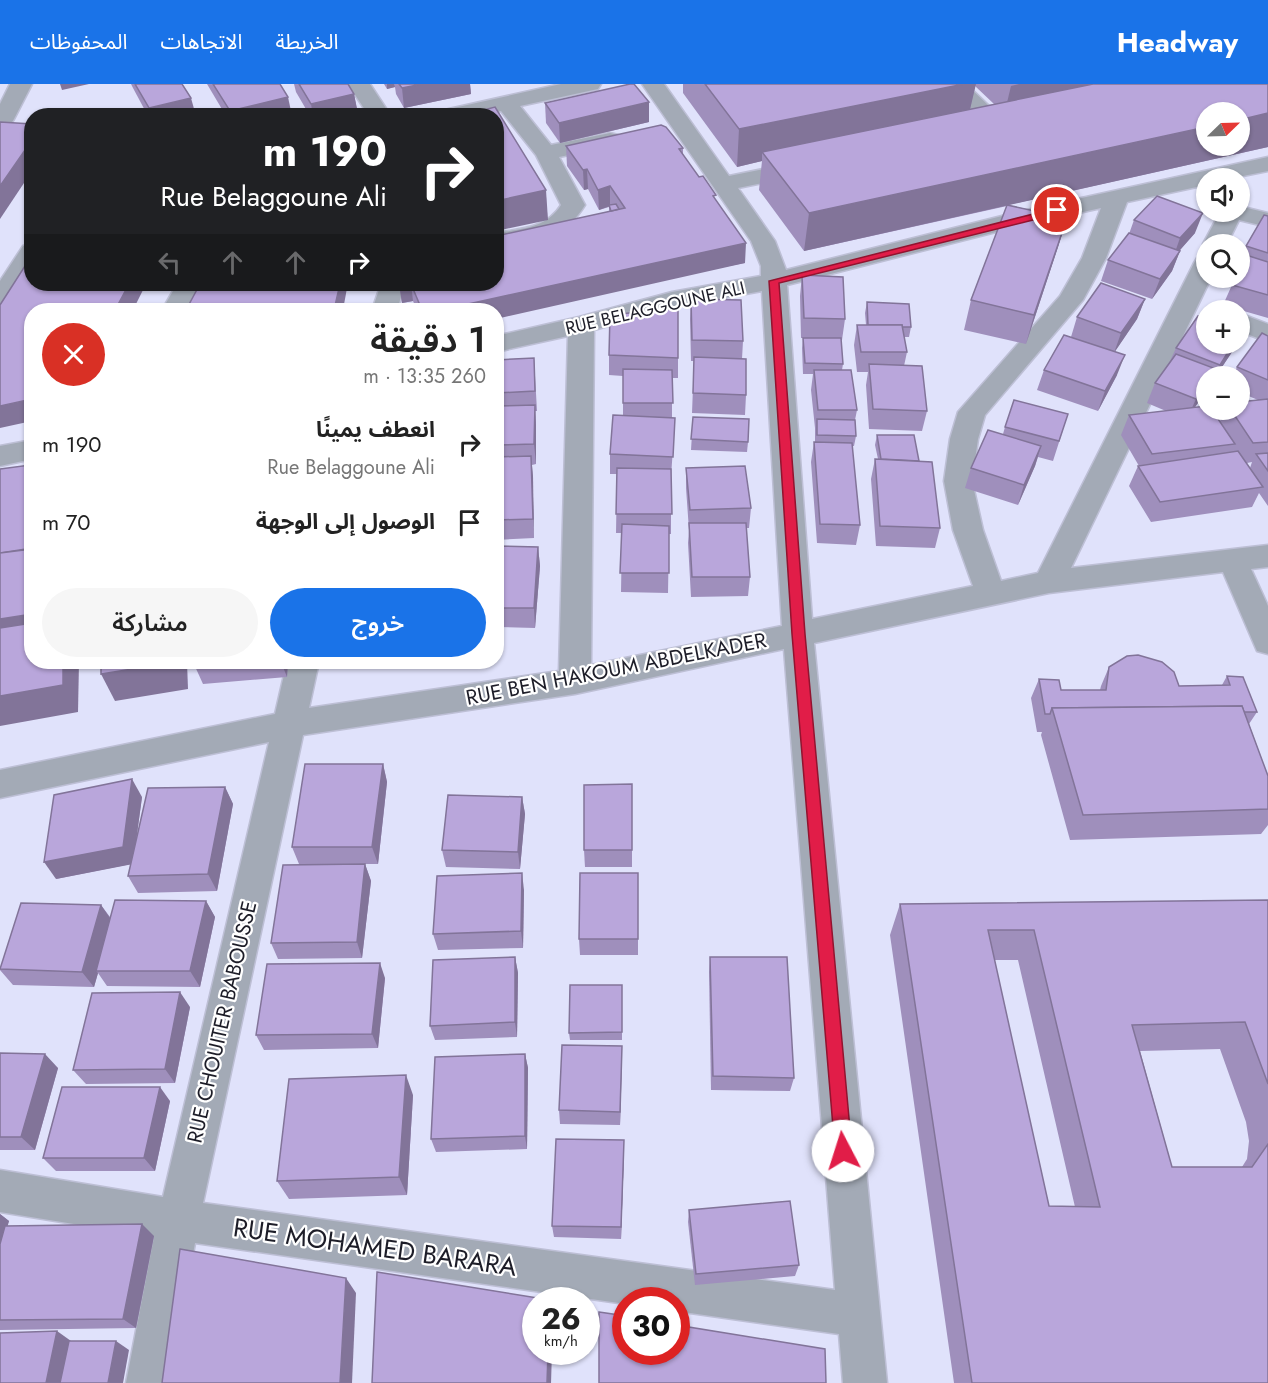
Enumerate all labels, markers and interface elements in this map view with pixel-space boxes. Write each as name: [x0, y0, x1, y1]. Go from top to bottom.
text: Headway: [1117, 22, 1238, 63]
text: المحفوظات: [30, 27, 127, 57]
text: الاتجاهات: [160, 27, 242, 57]
text: الخريطة: [275, 27, 338, 57]
north arrow: [1196, 102, 1250, 156]
map controls: [1196, 102, 1250, 420]
text: 190 m: [263, 121, 387, 182]
icon: right: [408, 132, 486, 210]
button: sound: [1196, 168, 1250, 222]
text: Rue Belaggoune Ali: [161, 177, 387, 216]
pin: [1031, 184, 1082, 235]
icon: arrive: [1040, 193, 1073, 226]
button: search: [1196, 234, 1250, 288]
icon: left: [153, 246, 186, 279]
icon: ahead: [216, 246, 249, 279]
icon: ahead: [279, 246, 312, 279]
icon: right: [342, 246, 375, 279]
street label: RUE BELAGGOUNE ALI: [563, 275, 747, 341]
button: +: [1196, 300, 1250, 354]
text: 1 دقيقة: [370, 313, 486, 365]
button: close: [42, 323, 105, 386]
text: 260 m · 13:35: [363, 362, 486, 391]
button: −: [1196, 366, 1250, 420]
text: انعطف يمينًا: [316, 413, 435, 445]
text: 190 m: [42, 428, 102, 460]
icon: right: [453, 428, 486, 461]
text: Rue Belaggoune Ali: [267, 453, 435, 482]
text: الوصول إلى الوجهة: [256, 505, 435, 537]
text: 70 m: [42, 506, 91, 538]
icon: arrive: [453, 506, 486, 539]
button: مشاركة: [42, 588, 258, 657]
button: خروج: [270, 588, 486, 657]
street label: RUE BEN HAKOUM ABDELKADER: [463, 625, 769, 713]
street label: RUE CHOUITER BABOUSSE: [180, 898, 264, 1146]
position arrow: [811, 1119, 875, 1183]
street label: RUE MOHAMED BARARA: [231, 1208, 520, 1286]
speed limit sign: 30: [612, 1287, 690, 1365]
text: 26: [541, 1297, 581, 1340]
text: km/h: [544, 1330, 578, 1352]

